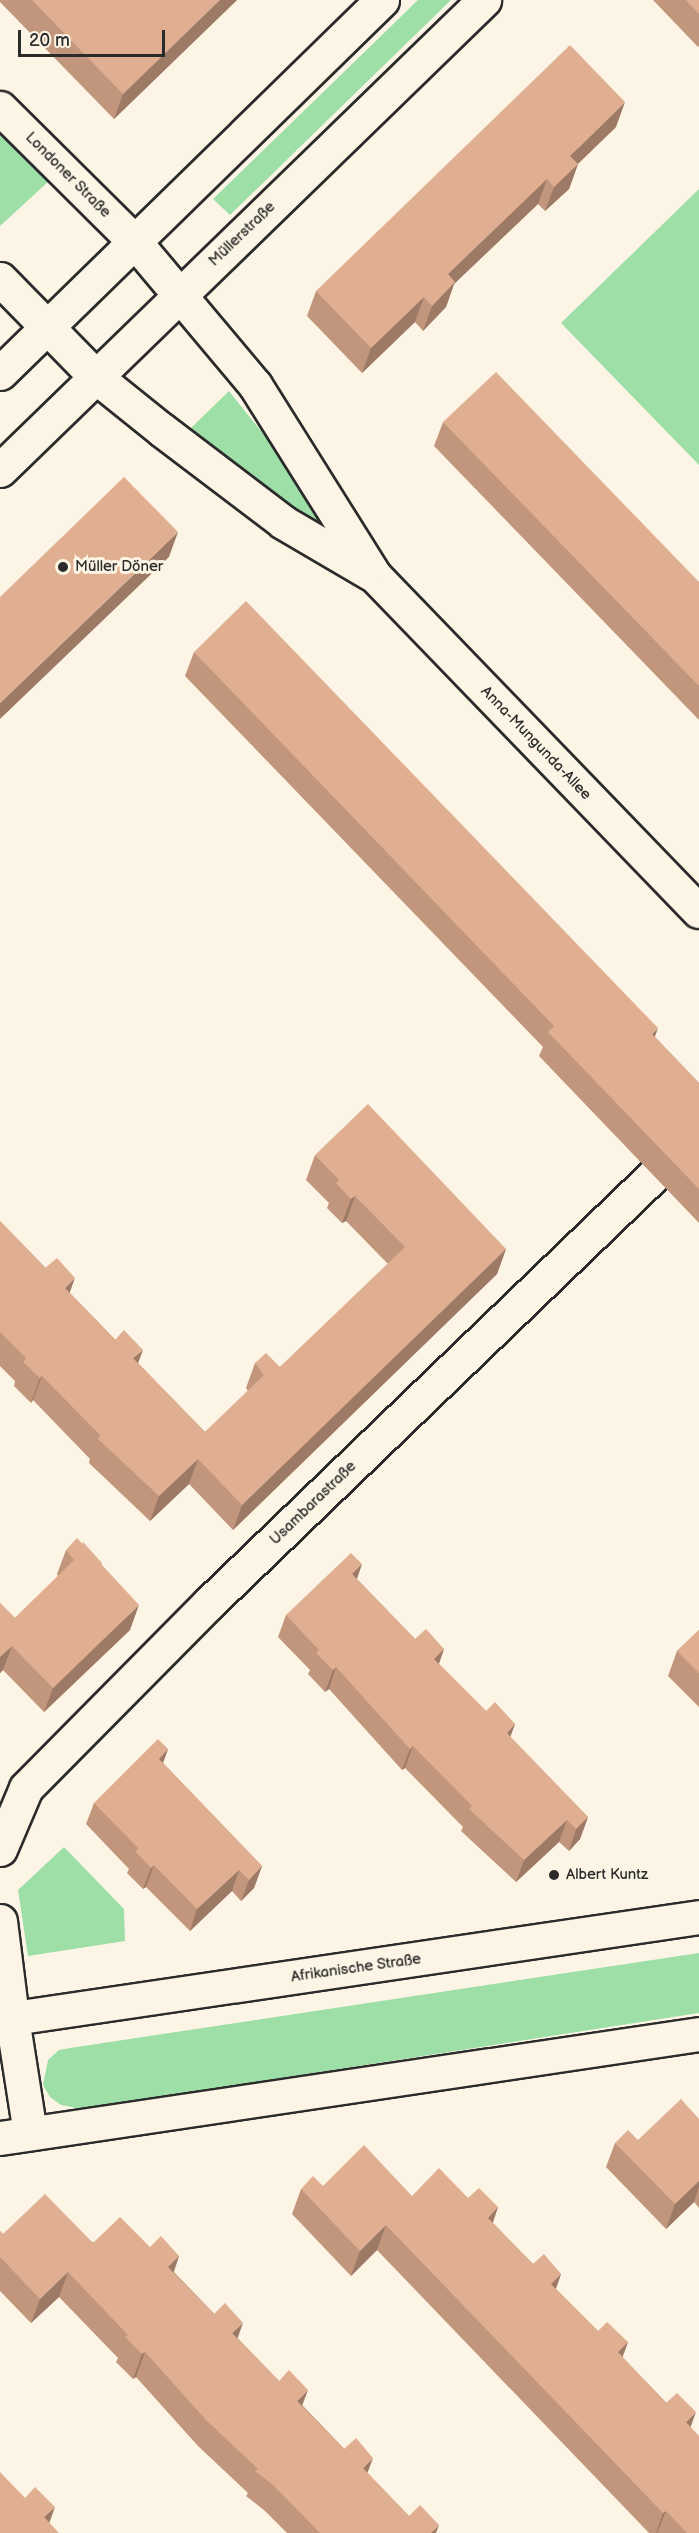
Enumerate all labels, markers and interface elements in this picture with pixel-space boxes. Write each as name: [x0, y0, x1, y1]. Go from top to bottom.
scale bar: [21, 18, 168, 56]
text: 20 m: [29, 30, 70, 51]
street label: Londoner Straße: [21, 128, 115, 222]
street label: Müllerstraße: [205, 198, 279, 270]
place label: Müller Döner: [75, 558, 163, 576]
marker: Müller Döner: [56, 560, 70, 574]
street label: Anna-Mungunda-Allee: [477, 682, 595, 804]
street label: Usambarastraße: [266, 1457, 360, 1549]
place label: Albert Kuntz: [566, 1866, 648, 1884]
marker: Albert Kuntz: [547, 1868, 561, 1882]
street label: Afrikanische Straße: [290, 1950, 422, 1986]

